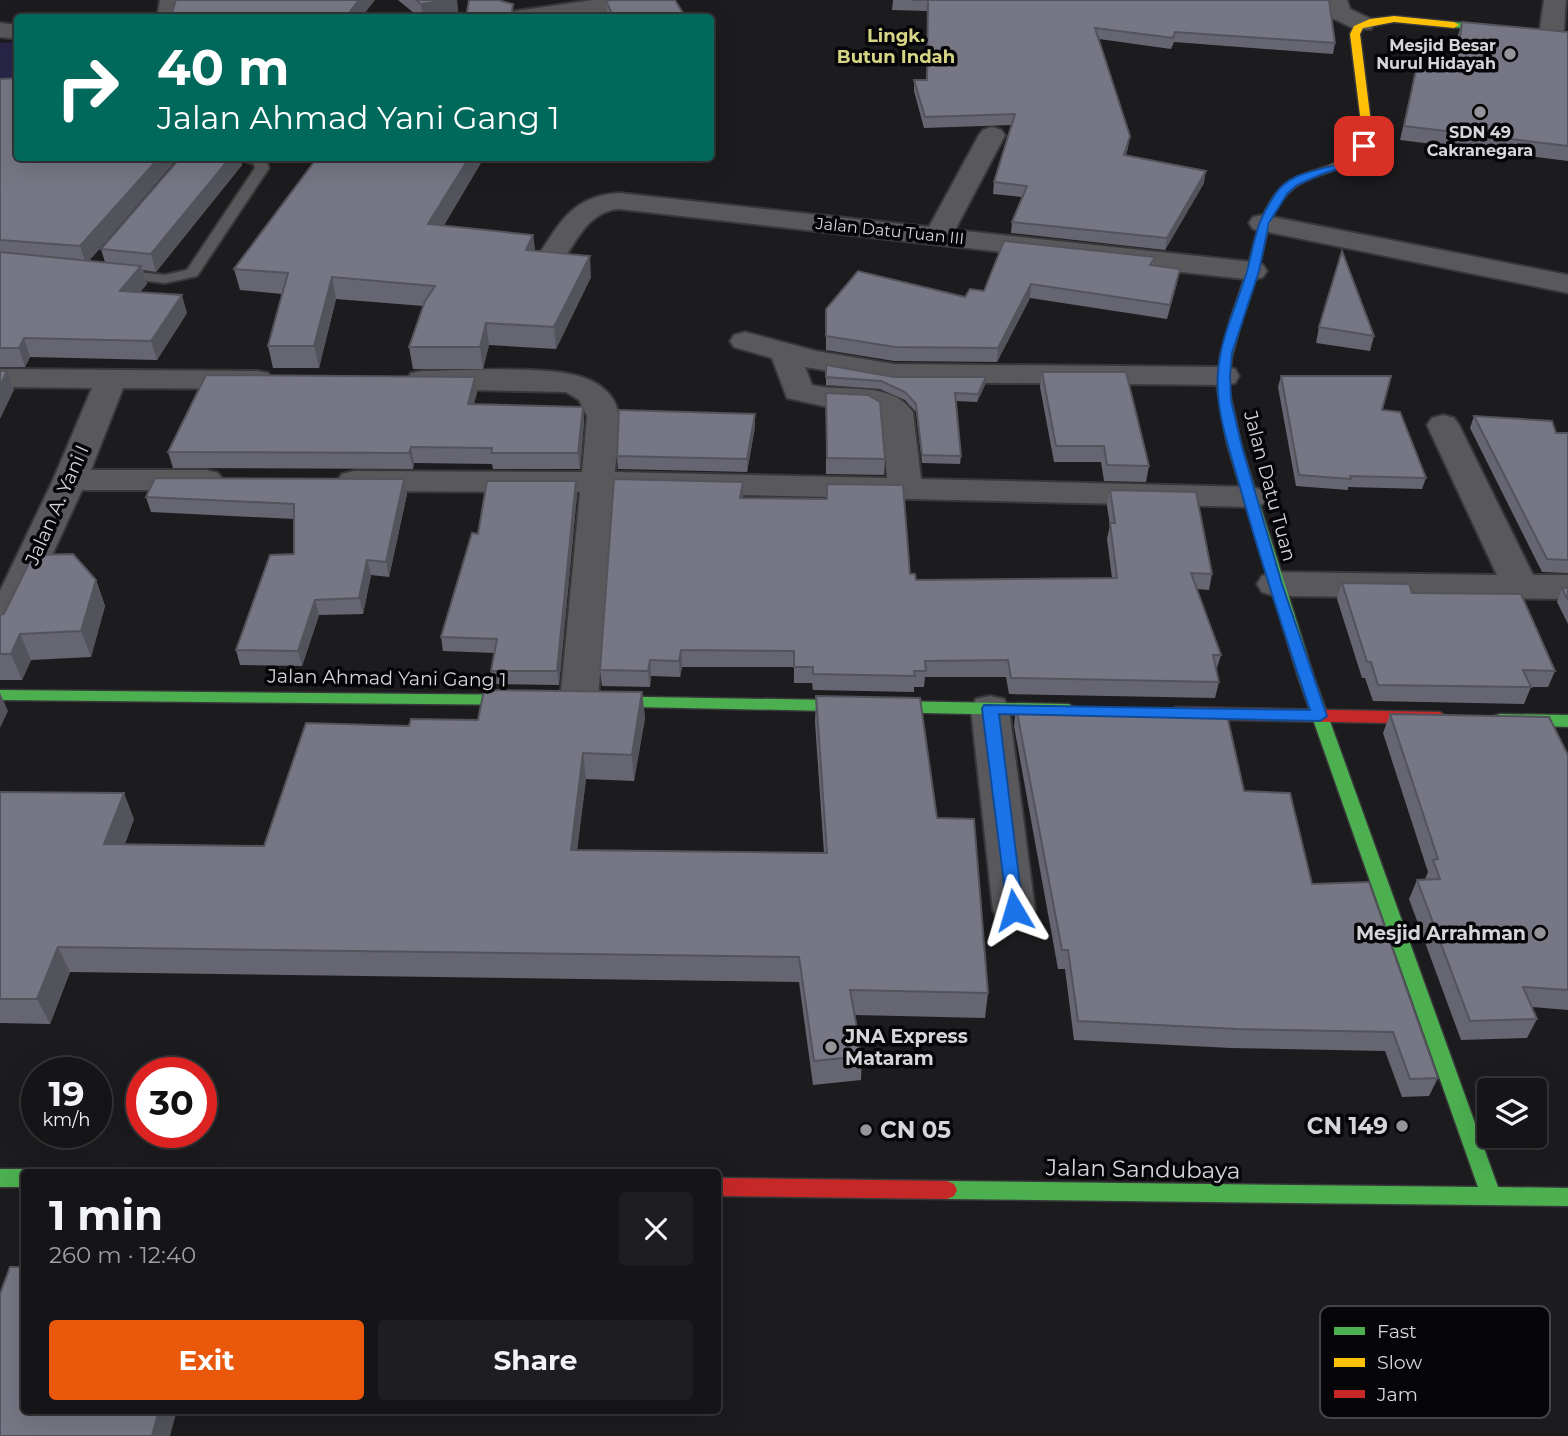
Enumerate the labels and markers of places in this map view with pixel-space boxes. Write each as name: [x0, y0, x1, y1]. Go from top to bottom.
place label: Mesjid Besar Nurul Hidayah: [1376, 36, 1496, 73]
marker: Mesjid Besar Nurul Hidayah: [1502, 46, 1518, 62]
marker: SDN 49 Cakranegara: [1472, 104, 1488, 120]
pin: [1334, 116, 1394, 176]
place label: SDN 49 Cakranegara: [1427, 123, 1533, 160]
place label: Mesjid Arrahman: [1356, 922, 1526, 945]
marker: Mesjid Arrahman: [1532, 925, 1548, 941]
place label: JNA Express Mataram: [844, 1025, 968, 1070]
marker: JNA Express Mataram: [823, 1039, 839, 1055]
place label: CN 149: [1307, 1112, 1388, 1140]
place label: CN 05: [880, 1116, 951, 1144]
marker: CN 149: [1394, 1118, 1410, 1134]
marker: CN 05: [858, 1122, 874, 1138]

